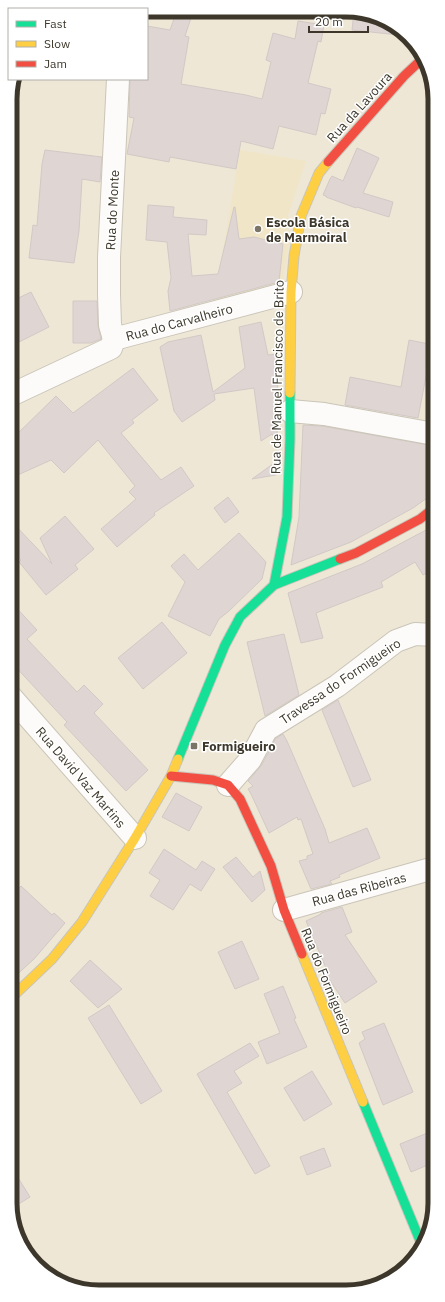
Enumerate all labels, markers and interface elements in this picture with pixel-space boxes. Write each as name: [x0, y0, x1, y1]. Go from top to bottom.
legend: [8, 8, 148, 80]
scale bar: [309, 8, 368, 34]
text: 20 m: [315, 14, 343, 29]
text: Fast: [44, 16, 67, 31]
text: Slow: [44, 36, 70, 51]
text: Jam: [44, 56, 67, 71]
street label: Rua da Lavoura: [323, 68, 396, 146]
street label: Rua do Monte: [102, 169, 123, 251]
place label: Escola Básica de Marmoiral: [266, 214, 349, 246]
marker: Escola Básica de Marmoiral: [253, 224, 263, 234]
street label: Rua de Manuel Francisco de Brito: [267, 280, 288, 474]
street label: Rua do Carvalheiro: [124, 300, 234, 345]
street label: Travessa do Formigueiro: [276, 635, 404, 728]
street label: Rua David Vaz Martins: [32, 723, 129, 832]
place label: Formigueiro: [202, 738, 276, 755]
marker: Formigueiro: [189, 741, 199, 751]
street label: Rua das Ribeiras: [310, 869, 408, 910]
street label: Rua do Formigueiro: [297, 925, 356, 1037]

